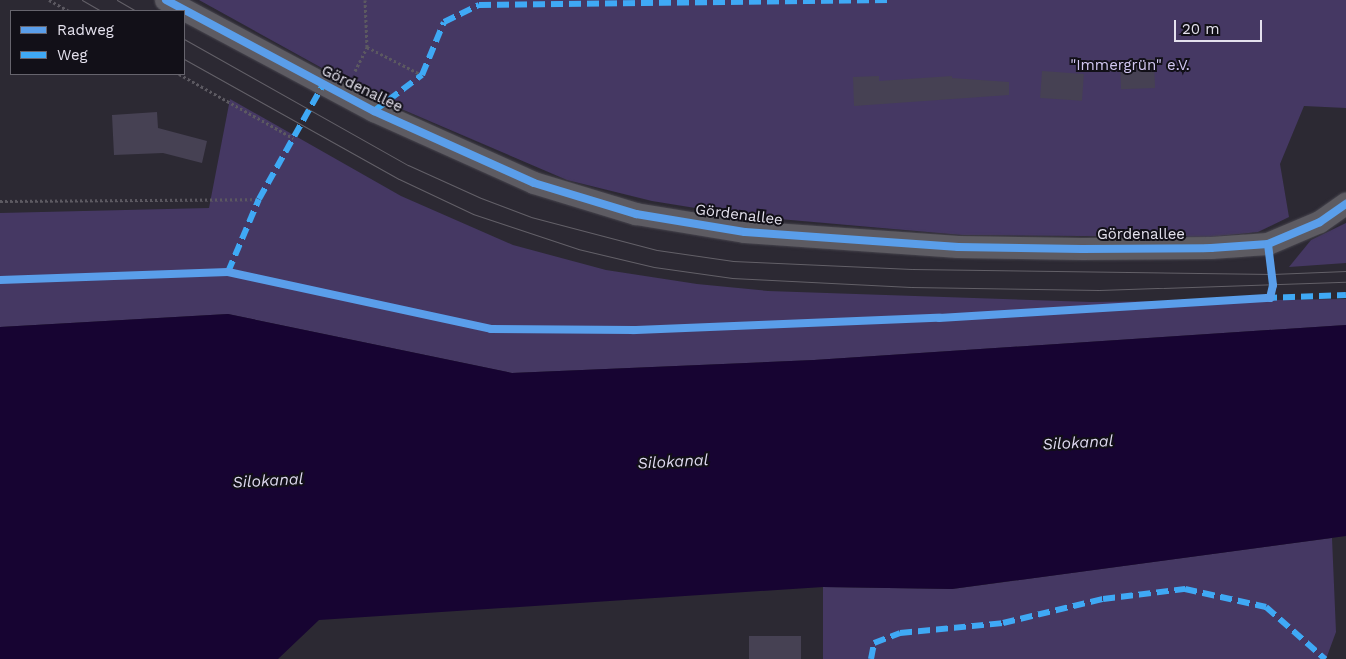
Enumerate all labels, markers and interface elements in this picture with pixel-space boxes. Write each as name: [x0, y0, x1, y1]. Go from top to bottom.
legend: [10, 10, 185, 75]
scale bar: [1176, 10, 1264, 42]
text: 20 m: [1182, 20, 1220, 38]
text: Radweg: [57, 21, 114, 39]
text: Weg: [57, 46, 88, 64]
park label: "Immergrün" e.V.: [1070, 57, 1190, 75]
street label: Gördenallee: [318, 62, 406, 116]
street label: Gördenallee: [694, 201, 784, 229]
street label: Gördenallee: [1097, 226, 1185, 244]
water label: Silokanal: [1042, 432, 1114, 454]
water label: Silokanal: [637, 451, 709, 473]
water label: Silokanal: [232, 470, 304, 492]

